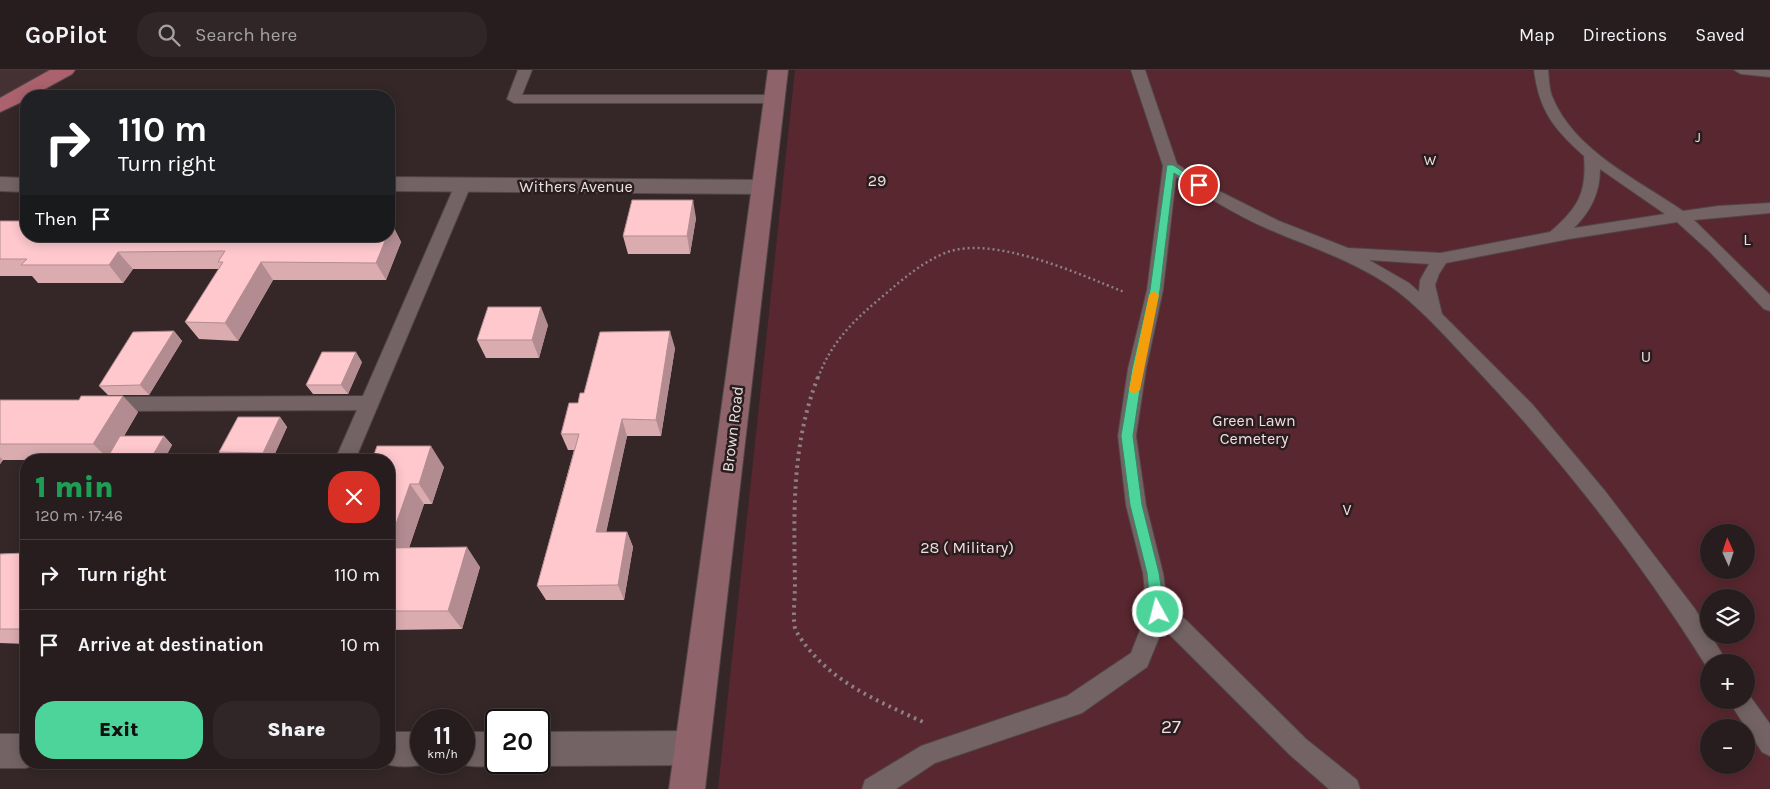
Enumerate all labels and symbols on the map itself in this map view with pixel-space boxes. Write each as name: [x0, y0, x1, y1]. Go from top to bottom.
park label: J: [1695, 129, 1701, 146]
park label: W: [1424, 152, 1437, 169]
pin: [1178, 164, 1220, 206]
park label: 29: [868, 171, 886, 190]
street label: Withers Avenue: [519, 177, 633, 196]
park label: L: [1743, 230, 1751, 249]
park label: U: [1641, 347, 1651, 366]
street label: Brown Road: [718, 385, 747, 473]
park label: Green Lawn Cemetery: [1212, 411, 1296, 448]
park label: V: [1343, 500, 1352, 519]
north arrow: [1700, 524, 1755, 579]
park label: 28 ( Military): [920, 538, 1014, 557]
position arrow: [1131, 585, 1183, 637]
speed limit sign: 20: [485, 709, 550, 774]
park label: 27: [1161, 716, 1181, 738]

